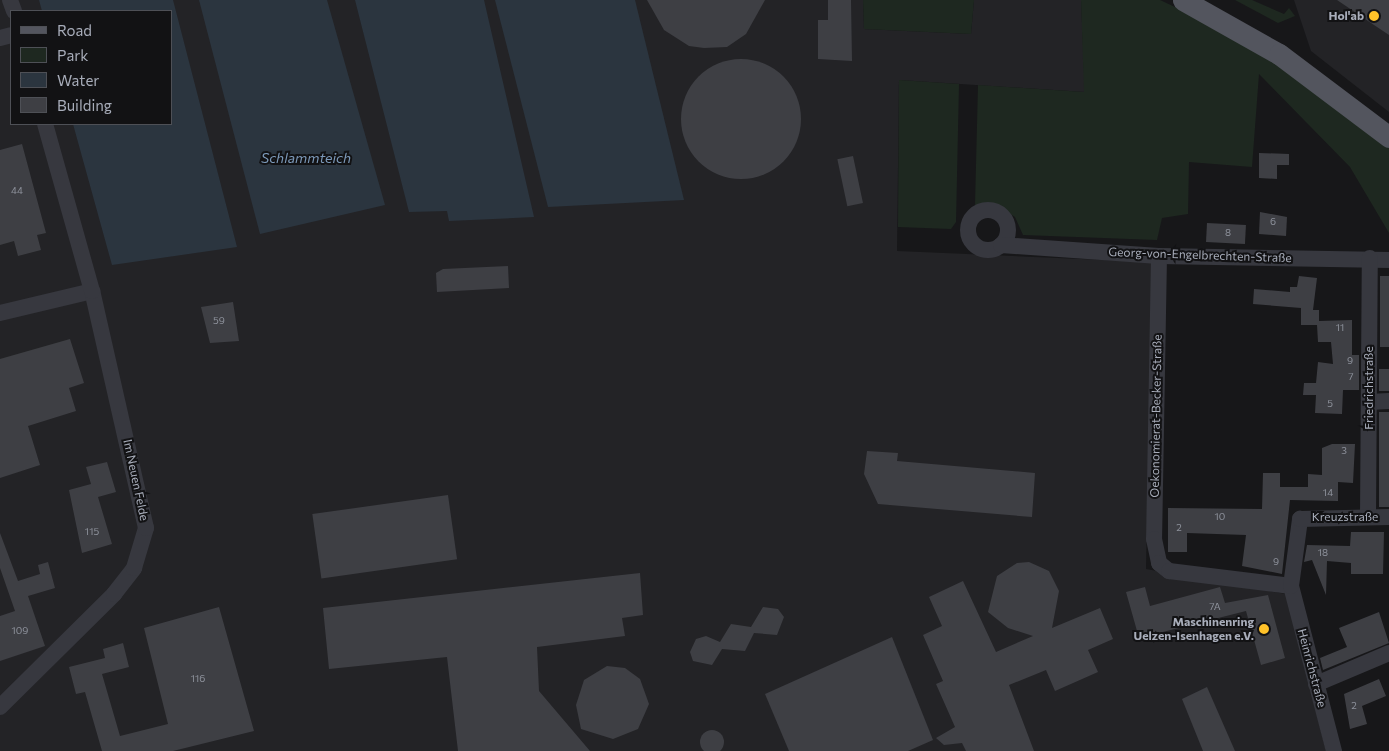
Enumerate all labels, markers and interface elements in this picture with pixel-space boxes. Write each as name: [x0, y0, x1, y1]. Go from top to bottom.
place label: Hol'ab: [1328, 9, 1364, 23]
legend: [10, 10, 172, 125]
marker: Hol'ab: [1368, 10, 1380, 22]
text: Road: [57, 21, 92, 39]
text: Park: [57, 46, 88, 64]
text: Water: [57, 71, 99, 89]
text: Building: [57, 96, 112, 114]
water label: Schlammteich: [261, 150, 351, 166]
house number: 44: [11, 185, 23, 197]
house number: 6: [1270, 216, 1276, 228]
house number: 8: [1225, 227, 1231, 239]
street label: Georg-von-Engelbrechten-Straße: [1108, 245, 1292, 265]
house number: 59: [213, 315, 225, 327]
house number: 11: [1336, 322, 1344, 334]
street label: Oekonomierat-Becker-Straße: [1147, 334, 1165, 498]
street label: Friedrichstraße: [1362, 346, 1376, 430]
house number: 9: [1347, 355, 1353, 367]
house number: 7: [1348, 371, 1354, 383]
house number: 5: [1327, 398, 1333, 410]
street label: Im Neuen Felde: [120, 438, 152, 522]
house number: 3: [1341, 445, 1347, 457]
house number: 14: [1323, 487, 1333, 499]
street label: Kreuzstraße: [1312, 510, 1378, 524]
house number: 10: [1215, 511, 1225, 523]
house number: 2: [1176, 522, 1182, 534]
house number: 115: [85, 526, 99, 538]
house number: 18: [1318, 547, 1328, 559]
house number: 9: [1273, 556, 1279, 568]
house number: 7A: [1209, 601, 1221, 613]
place label: Maschinenring Uelzen-Isenhagen e.V.: [1134, 615, 1254, 643]
marker: Maschinenring Uelzen-Isenhagen e.V.: [1258, 623, 1270, 635]
house number: 109: [12, 625, 28, 637]
street label: Heinrichstraße: [1295, 627, 1329, 709]
house number: 116: [191, 673, 205, 685]
house number: 2: [1351, 700, 1357, 712]

